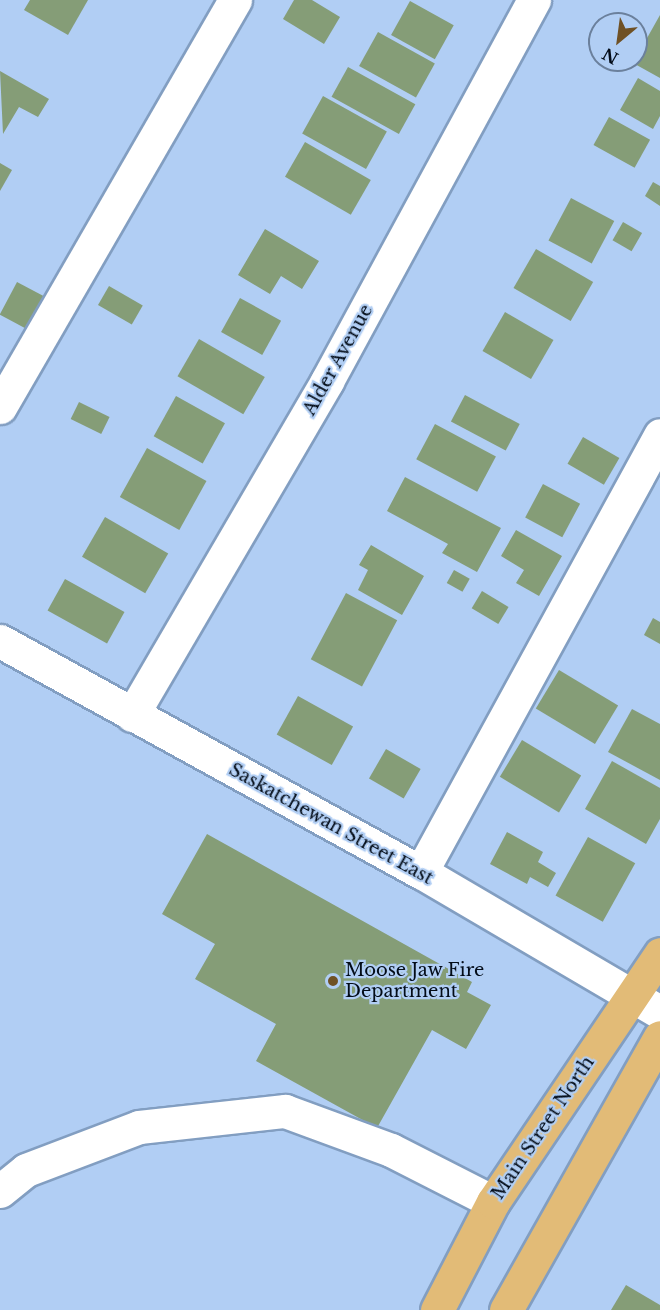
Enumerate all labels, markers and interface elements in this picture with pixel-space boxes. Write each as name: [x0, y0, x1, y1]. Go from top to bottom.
north arrow: [588, 12, 648, 72]
text: N: [599, 44, 622, 68]
street label: Alder Avenue: [298, 300, 378, 420]
street label: Saskatchewan Street East: [225, 759, 437, 889]
place label: Moose Jaw Fire Department: [345, 960, 485, 1002]
marker: Moose Jaw Fire Department: [326, 974, 340, 988]
street label: Main Street North: [487, 1052, 599, 1204]

